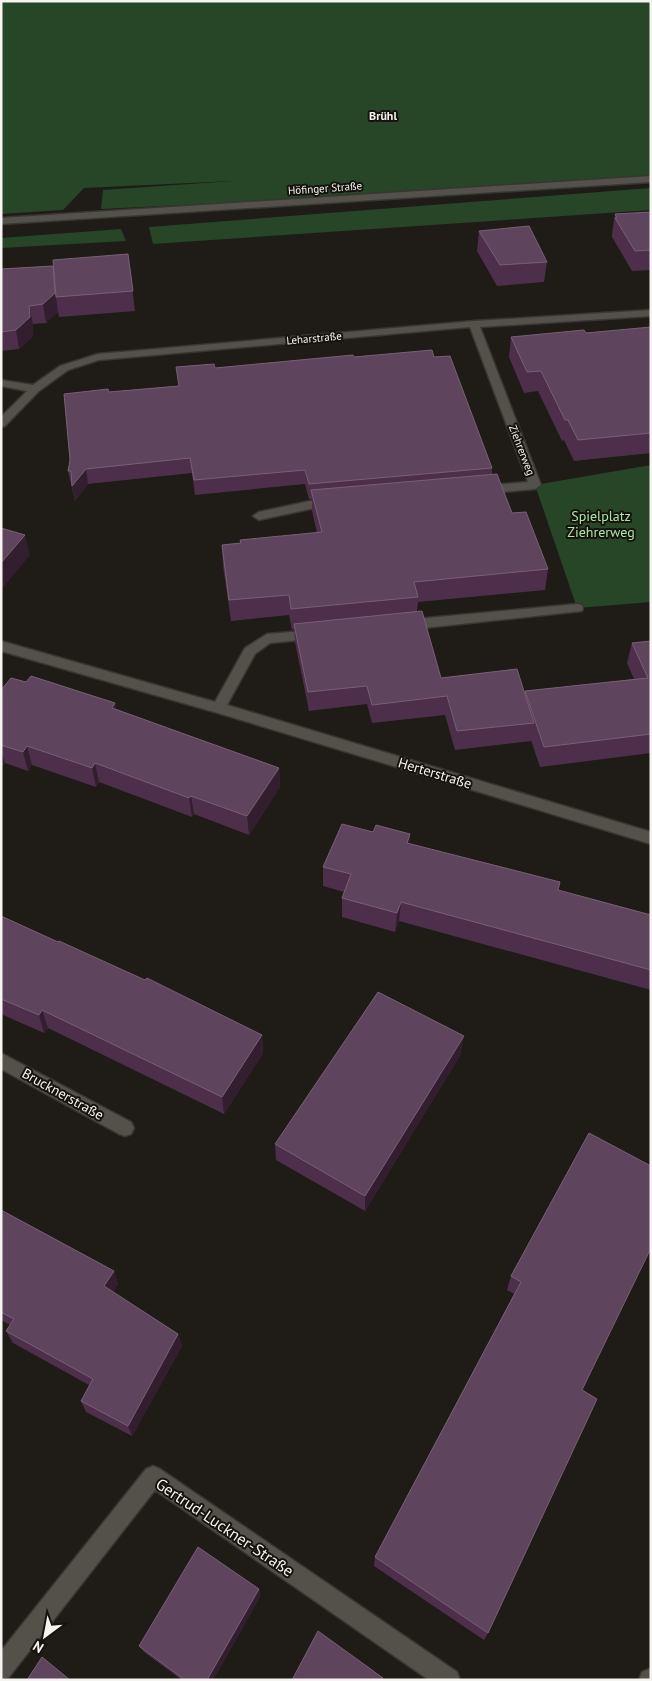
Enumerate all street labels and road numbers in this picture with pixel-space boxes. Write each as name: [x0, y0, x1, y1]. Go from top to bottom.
street label: Höfinger Straße: [287, 178, 363, 198]
street label: Leharstraße: [286, 329, 343, 347]
street label: Ziehrerweg: [506, 423, 538, 477]
street label: Herterstraße: [396, 753, 474, 793]
street label: Brucknerstraße: [19, 1064, 107, 1124]
street label: Gertrud-Luckner-Straße: [152, 1473, 298, 1581]

